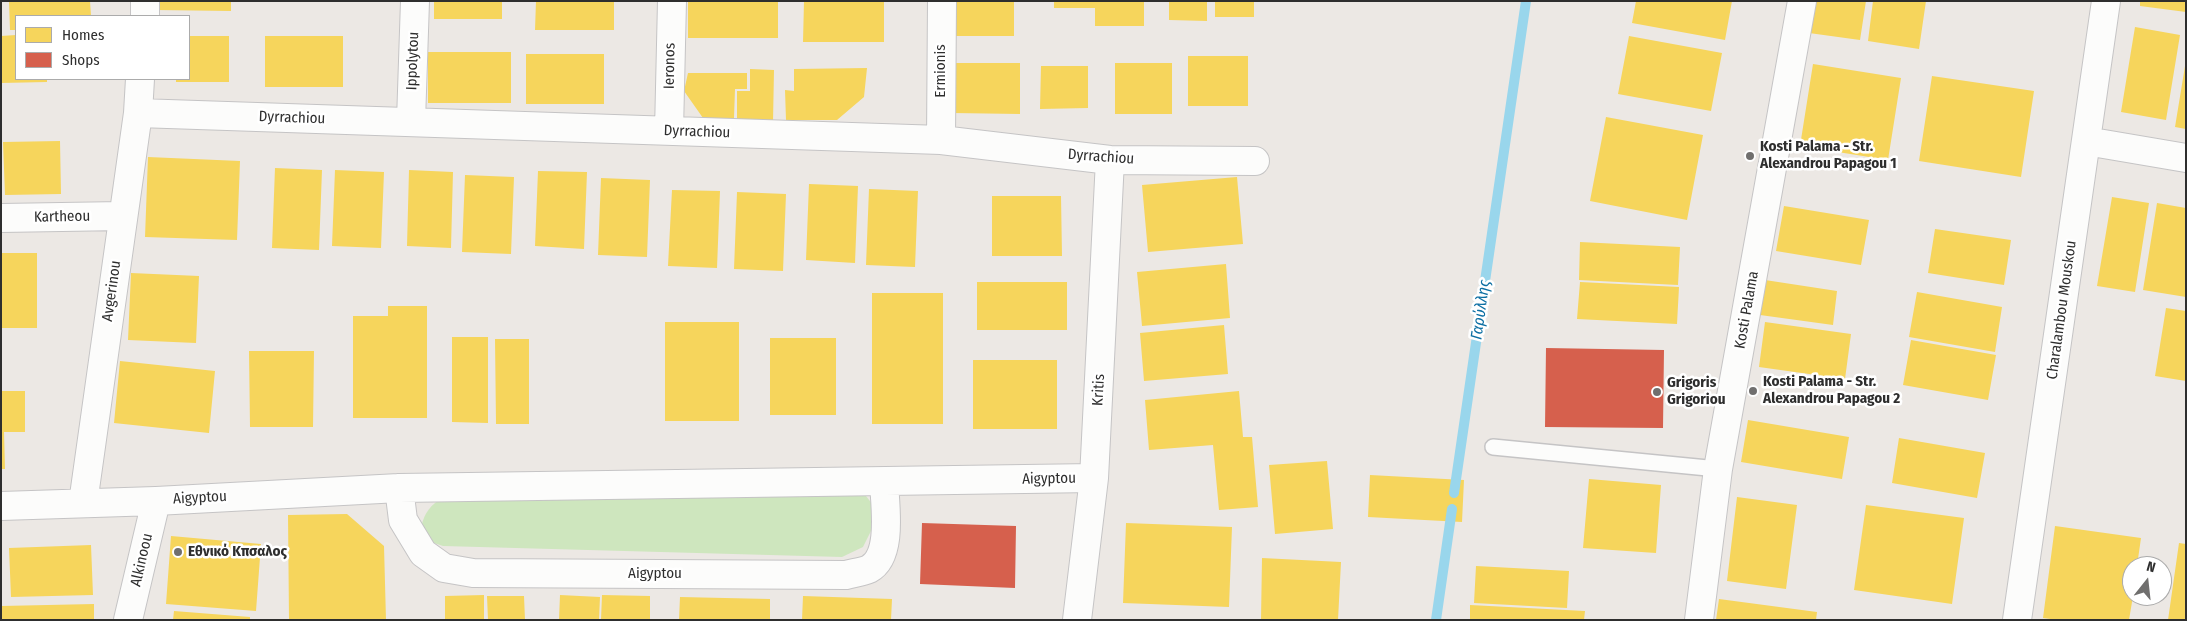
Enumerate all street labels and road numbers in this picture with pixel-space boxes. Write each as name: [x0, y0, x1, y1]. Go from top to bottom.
street label: Ippolytou: [403, 31, 423, 91]
street label: Ieronos: [661, 43, 679, 89]
street label: Ermionis: [932, 44, 950, 98]
street label: Dyrrachiou: [258, 108, 326, 128]
street label: Dyrrachiou: [663, 122, 731, 142]
street label: Dyrrachiou: [1067, 146, 1135, 168]
street label: Kartheou: [34, 208, 90, 226]
street label: Charalambou Mouskou: [2043, 239, 2081, 381]
street label: Avgerinou: [99, 259, 125, 323]
street label: Kosti Palama: [1731, 270, 1763, 350]
street label: Kritis: [1089, 374, 1109, 406]
street label: Aigyptou: [1022, 470, 1076, 488]
street label: Aigyptou: [173, 488, 227, 508]
street label: Alkinoou: [127, 532, 157, 588]
street label: Aigyptou: [628, 565, 682, 583]

